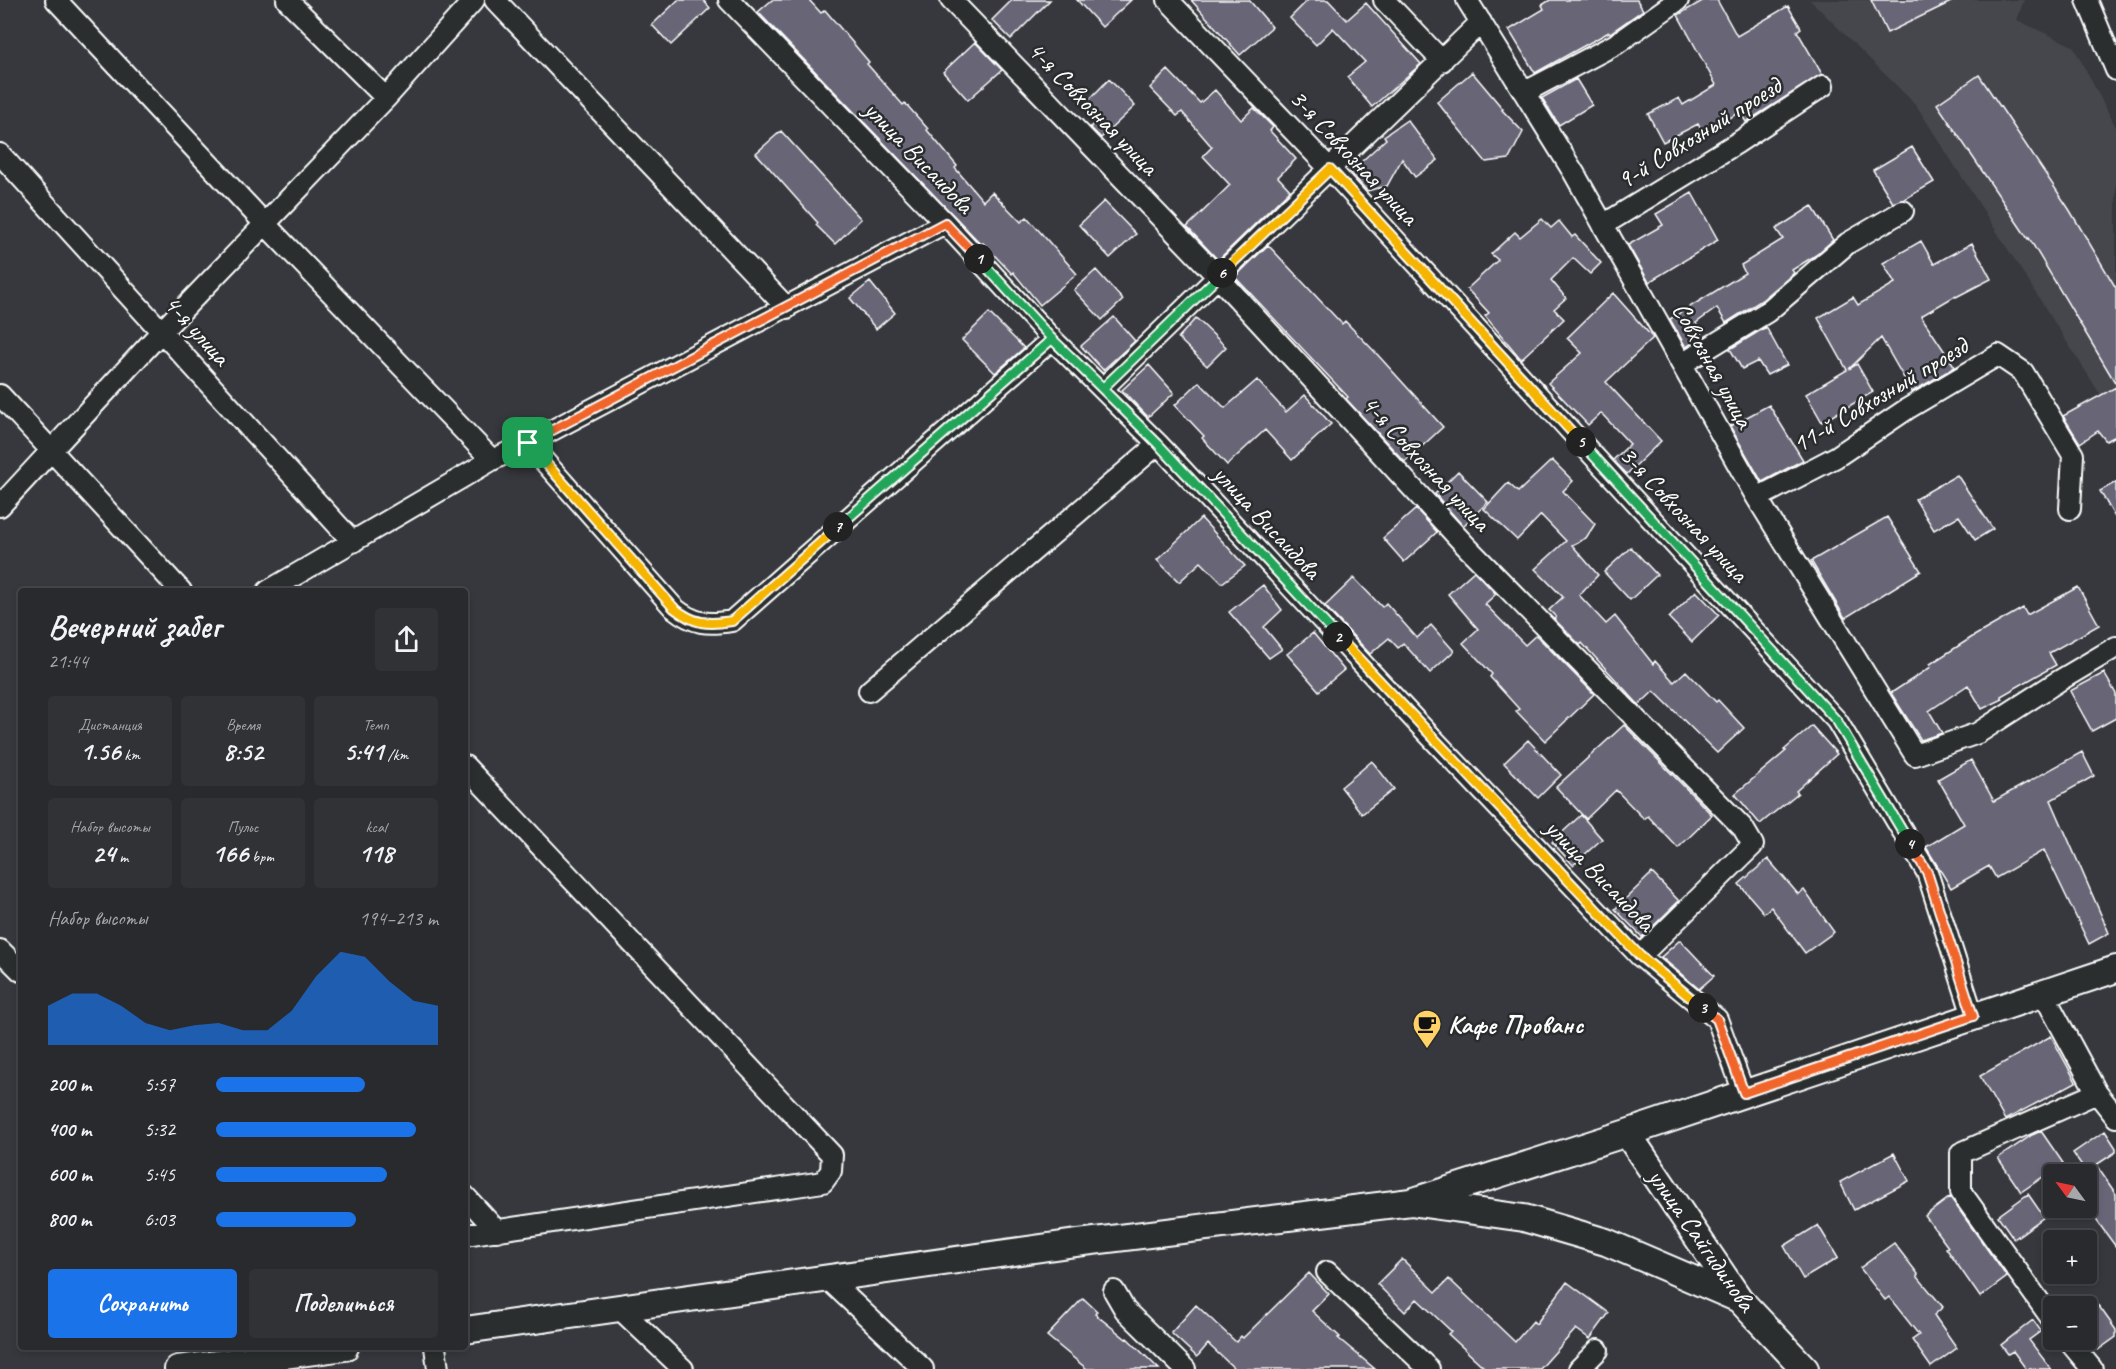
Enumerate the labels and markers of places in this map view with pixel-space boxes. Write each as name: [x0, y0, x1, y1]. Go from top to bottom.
pin: 1: [964, 244, 994, 274]
pin: 6: [1207, 258, 1237, 288]
pin: [502, 417, 553, 468]
pin: 5: [1566, 427, 1596, 457]
pin: 7: [823, 512, 853, 542]
pin: 2: [1323, 622, 1353, 652]
pin: 4: [1895, 829, 1925, 859]
pin: 3: [1688, 993, 1718, 1023]
cafe icon: Кафе Прованс: [1411, 1008, 1443, 1050]
place label: Кафе Прованс: [1448, 1008, 1584, 1041]

